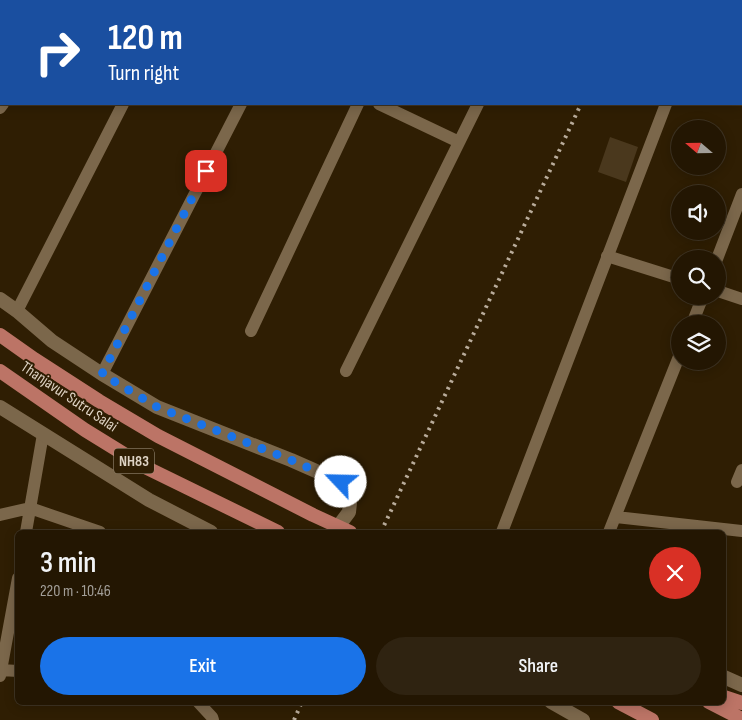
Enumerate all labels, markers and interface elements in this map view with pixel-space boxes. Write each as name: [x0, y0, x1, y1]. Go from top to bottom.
text: 120 m: [108, 17, 183, 60]
icon: right: [25, 20, 90, 85]
text: Turn right: [108, 60, 179, 87]
north arrow: [671, 120, 726, 175]
map controls: [671, 120, 726, 370]
pin: [185, 150, 227, 192]
icon: arrive: [192, 157, 220, 185]
button: sound: [671, 185, 726, 240]
button: search: [671, 250, 726, 305]
button: layers: [671, 315, 726, 370]
street label: Thanjavur Sutru Salai: [17, 358, 121, 436]
road number: NH83: [114, 448, 154, 474]
position arrow: [314, 455, 366, 507]
text: 3 min: [40, 545, 96, 581]
button: close: [649, 547, 701, 599]
text: 220 m · 10:46: [40, 582, 111, 601]
button: Exit: [40, 637, 366, 695]
button: Share: [376, 637, 701, 695]

